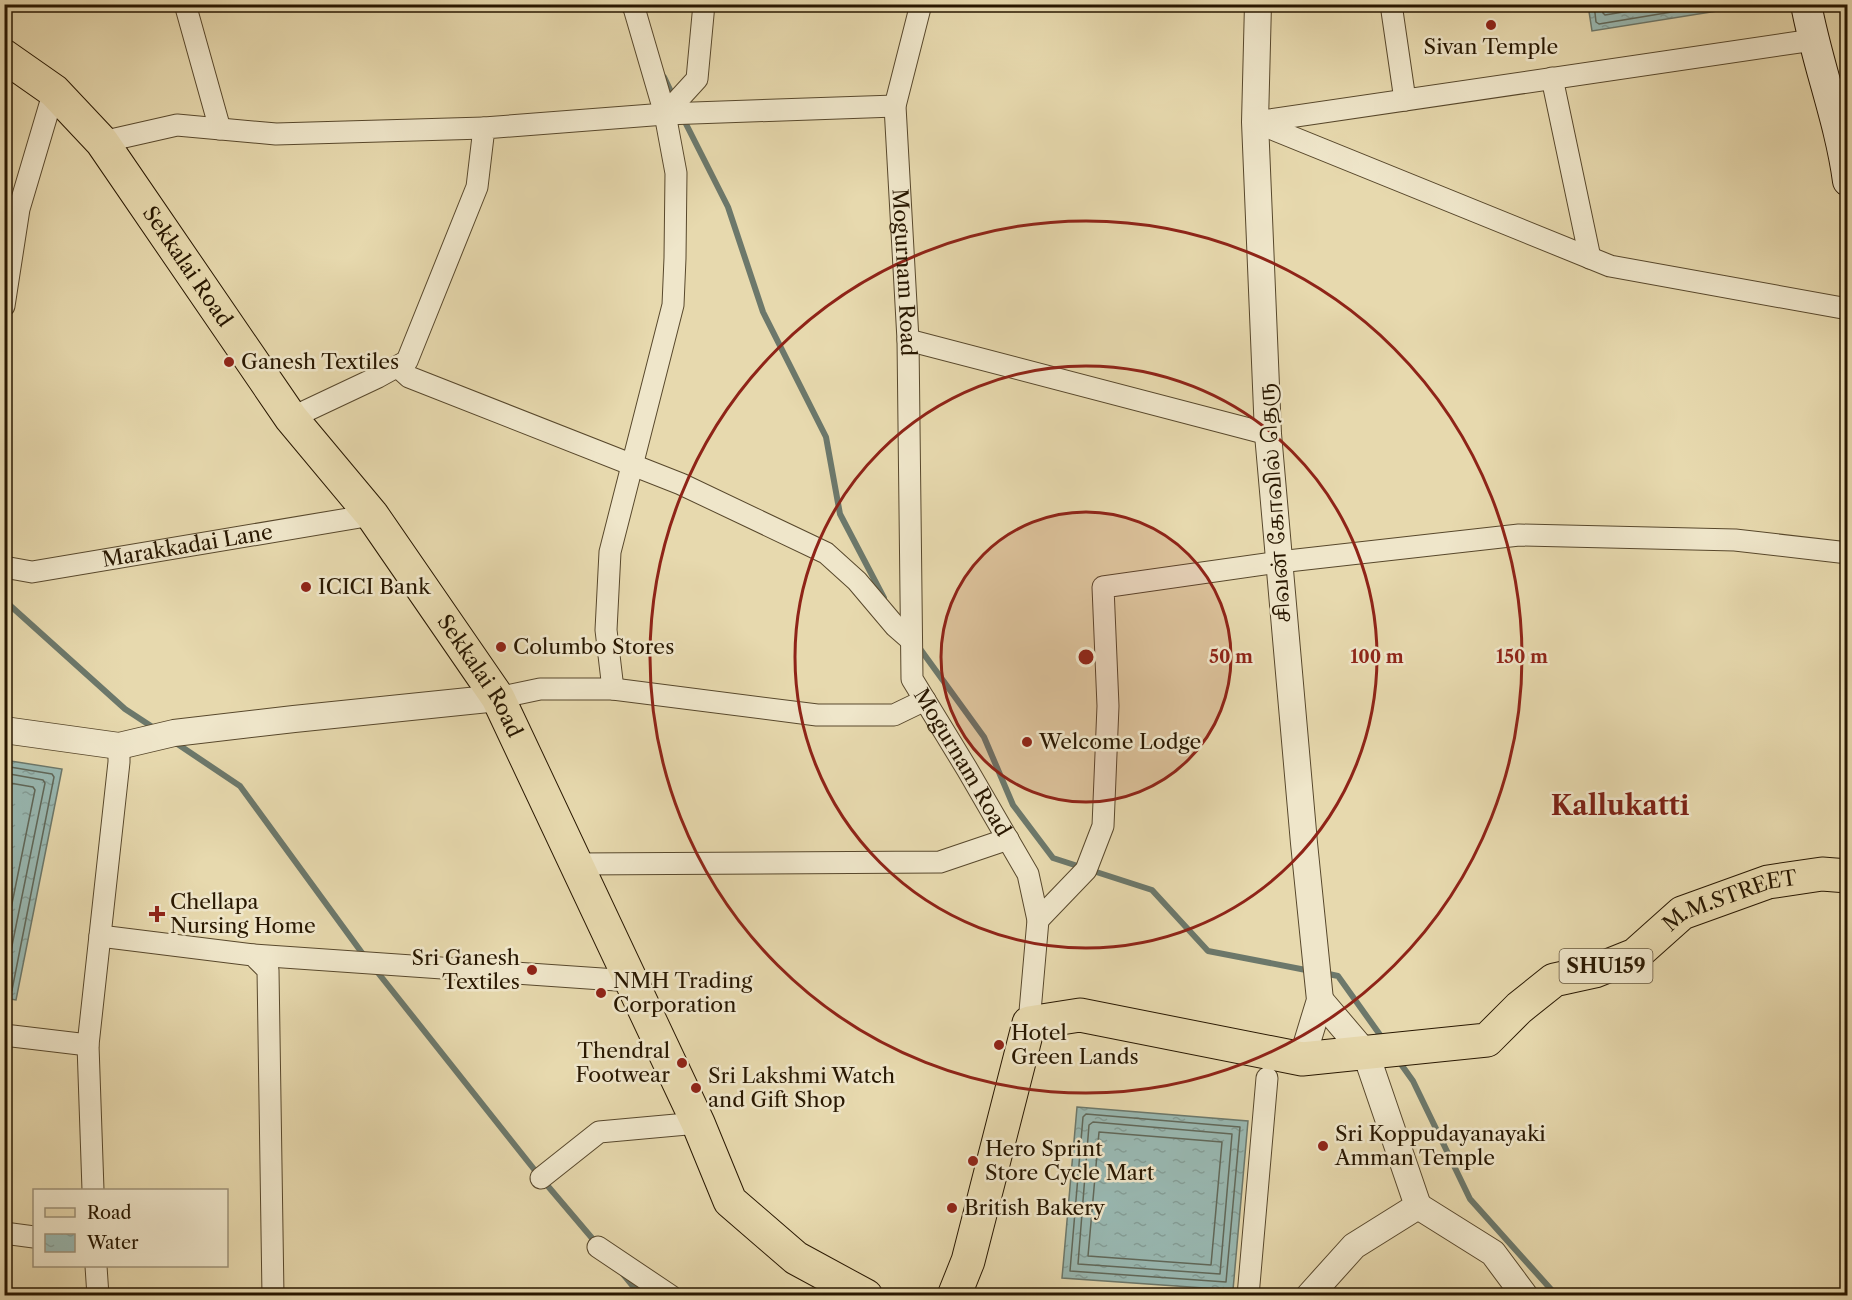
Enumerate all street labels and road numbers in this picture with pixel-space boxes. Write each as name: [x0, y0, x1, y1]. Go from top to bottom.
street label: Mogurnam Road: [888, 188, 921, 357]
street label: Sekkalai Road: [138, 201, 238, 331]
street label: சிவன் கோவில் தெரு: [1254, 382, 1297, 624]
street label: Marakkadai Lane: [100, 519, 274, 572]
street label: Sekkalai Road: [432, 610, 528, 741]
street label: Mogurnam Road: [909, 684, 1016, 841]
street label: M.M.STREET: [1657, 865, 1799, 936]
road number: SHU159: [1560, 949, 1652, 983]

